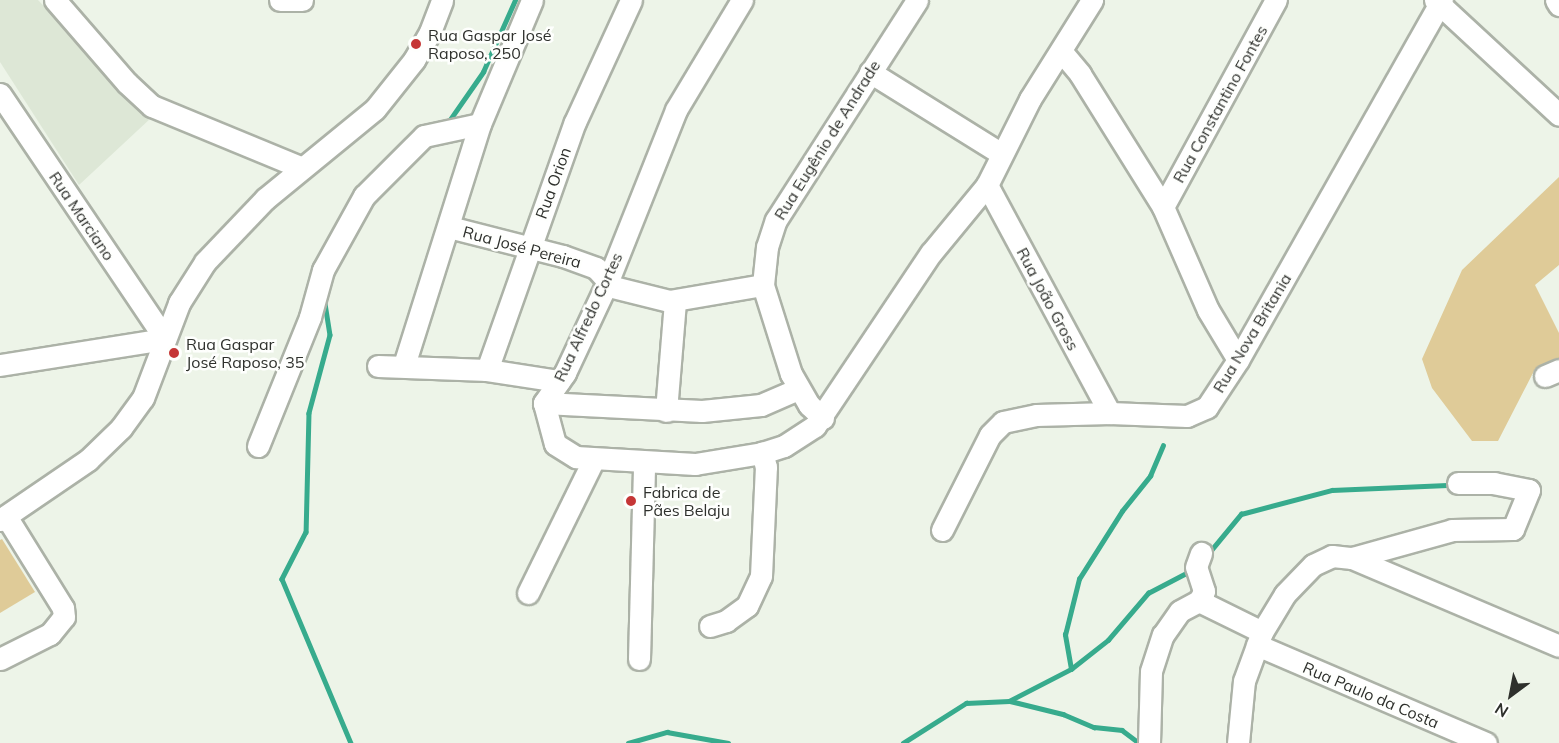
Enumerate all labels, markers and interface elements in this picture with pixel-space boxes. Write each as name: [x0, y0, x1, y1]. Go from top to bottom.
street label: Rua Constantino Fontes: [1169, 22, 1271, 186]
place label: Rua Gaspar José Raposo, 250: [428, 25, 552, 63]
marker: Rua Gaspar José Raposo, 250: [409, 37, 423, 51]
street label: Rua Eugênio de Andrade: [770, 57, 884, 223]
street label: Rua Orion: [531, 145, 575, 221]
street label: Rua Marciano: [45, 168, 119, 264]
street label: Rua José Pereira: [461, 222, 583, 272]
street label: Rua João Gross: [1013, 244, 1083, 354]
street label: Rua Alfredo Cortes: [550, 249, 626, 385]
street label: Rua Nova Britania: [1209, 270, 1295, 396]
place label: Rua Gaspar José Raposo, 35: [186, 334, 304, 372]
marker: Rua Gaspar José Raposo, 35: [167, 346, 181, 360]
place label: Fabrica de Pães Belaju: [643, 482, 730, 520]
marker: Fabrica de Pães Belaju: [624, 494, 638, 508]
street label: Rua Paulo da Costa: [1300, 658, 1442, 732]
north arrow: [1481, 665, 1541, 725]
text: N: [1491, 699, 1512, 722]

